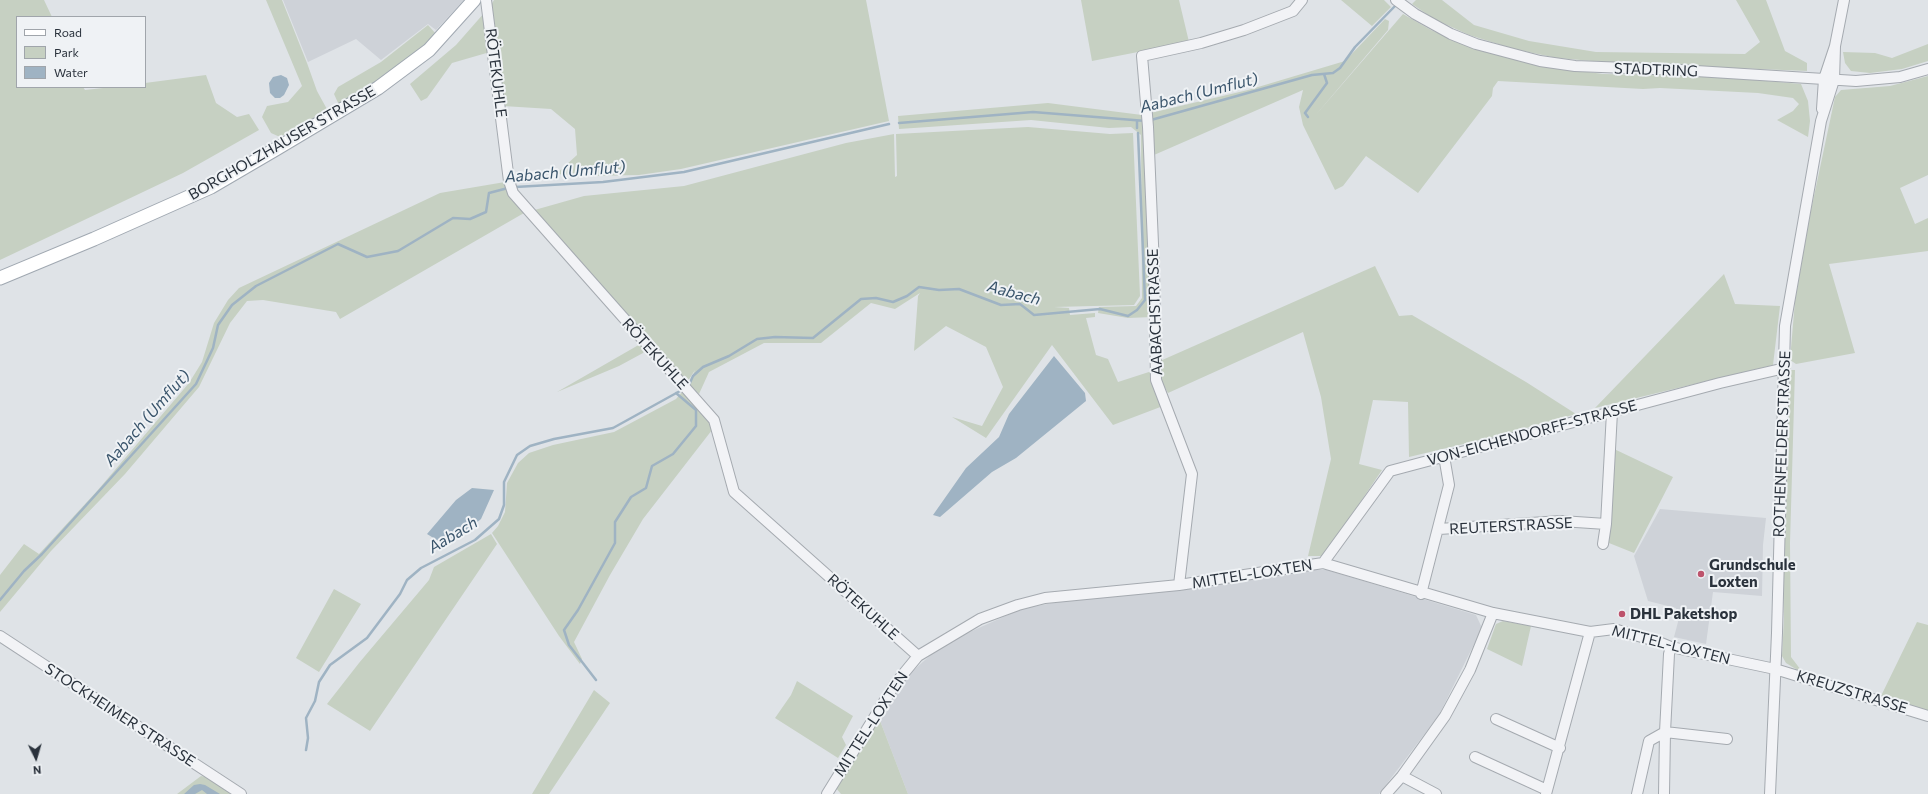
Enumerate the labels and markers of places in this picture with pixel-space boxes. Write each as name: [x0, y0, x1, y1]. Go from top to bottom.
place label: Grundschule Loxten: [1709, 556, 1796, 591]
marker: Grundschule Loxten: [1696, 569, 1706, 579]
place label: DHL Paketshop: [1630, 605, 1737, 623]
marker: DHL Paketshop: [1617, 609, 1627, 619]

